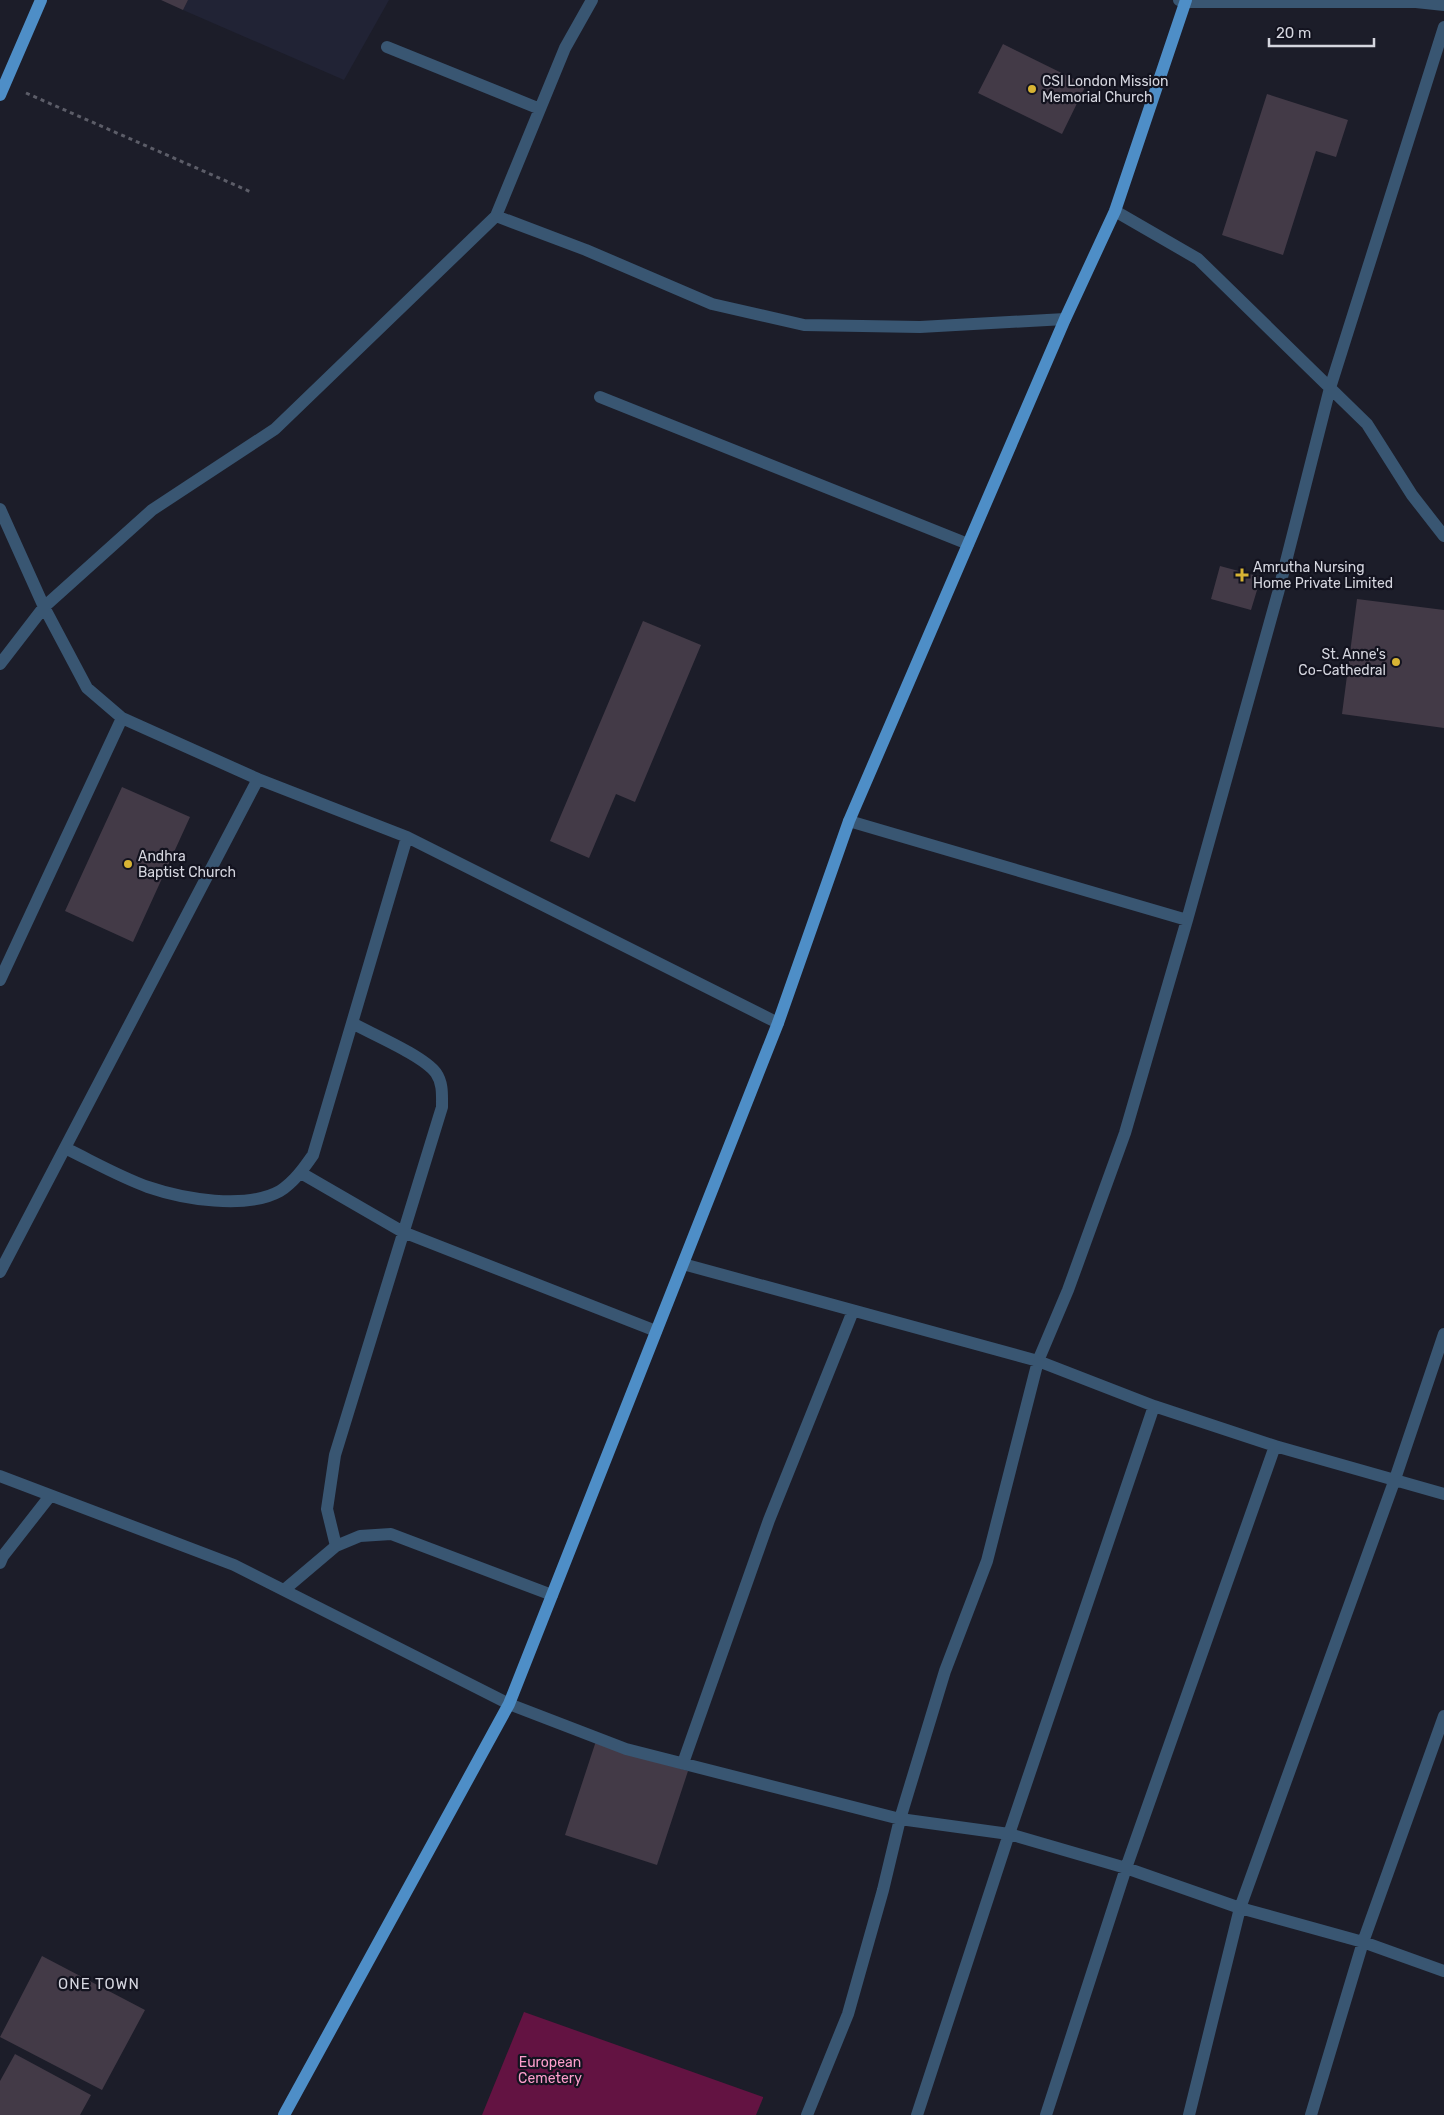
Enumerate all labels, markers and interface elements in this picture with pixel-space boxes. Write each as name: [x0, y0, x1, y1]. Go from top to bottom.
scale bar: [1269, 15, 1374, 47]
text: 20 m: [1276, 24, 1311, 42]
place label: CSI London Mission Memorial Church: [1042, 73, 1169, 106]
marker: CSI London Mission Memorial Church: [1026, 83, 1038, 95]
place label: Amrutha Nursing Home Private Limited: [1253, 559, 1393, 592]
marker: Amrutha Nursing Home Private Limited: [1235, 568, 1249, 582]
place label: St. Anne's Co-Cathedral: [1298, 646, 1386, 679]
marker: St. Anne's Co-Cathedral: [1390, 656, 1402, 668]
place label: Andhra Baptist Church: [138, 848, 236, 881]
marker: Andhra Baptist Church: [122, 858, 134, 870]
district label: ONE TOWN: [58, 1975, 140, 1993]
park label: European Cemetery: [518, 2054, 582, 2087]

